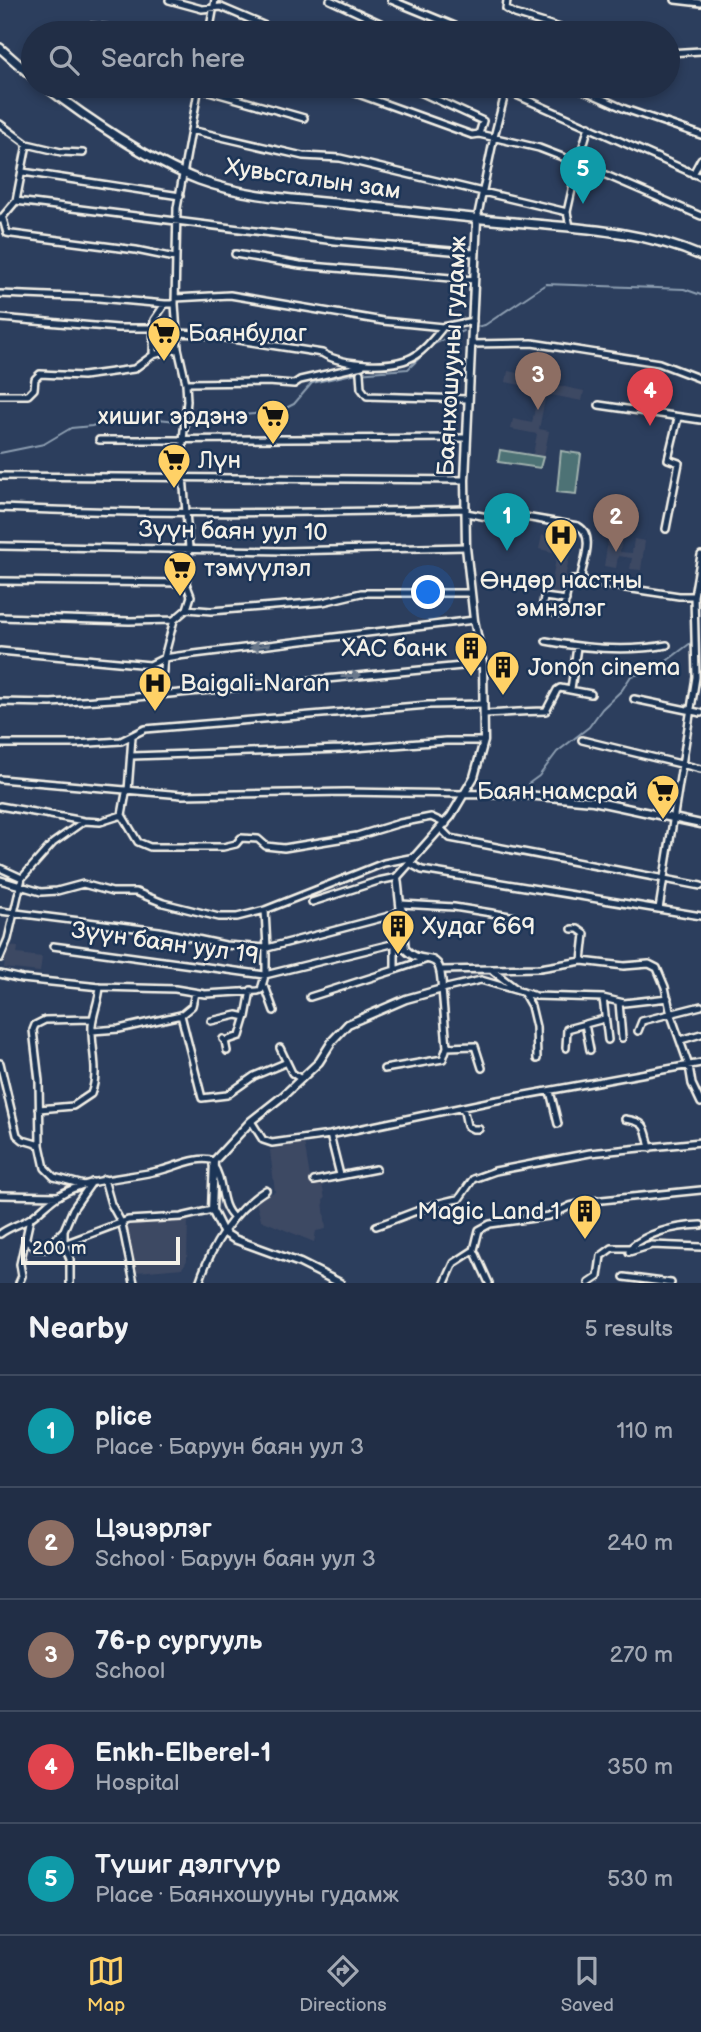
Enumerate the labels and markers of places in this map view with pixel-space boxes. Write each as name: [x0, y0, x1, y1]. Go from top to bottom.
pin: 5: [560, 146, 606, 204]
supermarket icon: Баянбулаг: [145, 314, 183, 363]
place label: Баянбулаг: [188, 319, 307, 348]
pin: 3: [515, 352, 561, 410]
pin: 4: [627, 368, 673, 426]
supermarket icon: хишиг эрдэнэ: [254, 397, 292, 446]
place label: хишиг эрдэнэ: [98, 402, 248, 431]
supermarket icon: Лүн: [155, 441, 193, 490]
place label: Лүн: [197, 446, 241, 475]
pin: 1: [484, 493, 530, 551]
pin: 2: [593, 494, 639, 552]
hospital icon: Өндөр настны эмнэлэг: [542, 516, 580, 565]
supermarket icon: тэмүүлэл: [161, 549, 199, 598]
place label: тэмүүлэл: [204, 554, 311, 583]
place label: Өндөр настны эмнэлэг: [480, 566, 642, 623]
building icon: ХАС банк: [452, 629, 490, 678]
place label: ХАС банк: [342, 634, 447, 663]
building icon: Jonon cinema: [484, 648, 522, 697]
place label: Jonon cinema: [528, 653, 680, 682]
hospital icon: Baigali-Naran: [136, 664, 174, 713]
place label: Baigali-Naran: [180, 669, 330, 698]
supermarket icon: Баян намсрай: [644, 772, 682, 821]
place label: Баян намсрай: [477, 777, 638, 806]
building icon: Худаг 669: [379, 907, 417, 956]
place label: Худаг 669: [422, 912, 535, 941]
building icon: Magic Land 1: [566, 1192, 604, 1241]
place label: Magic Land 1: [417, 1197, 560, 1226]

